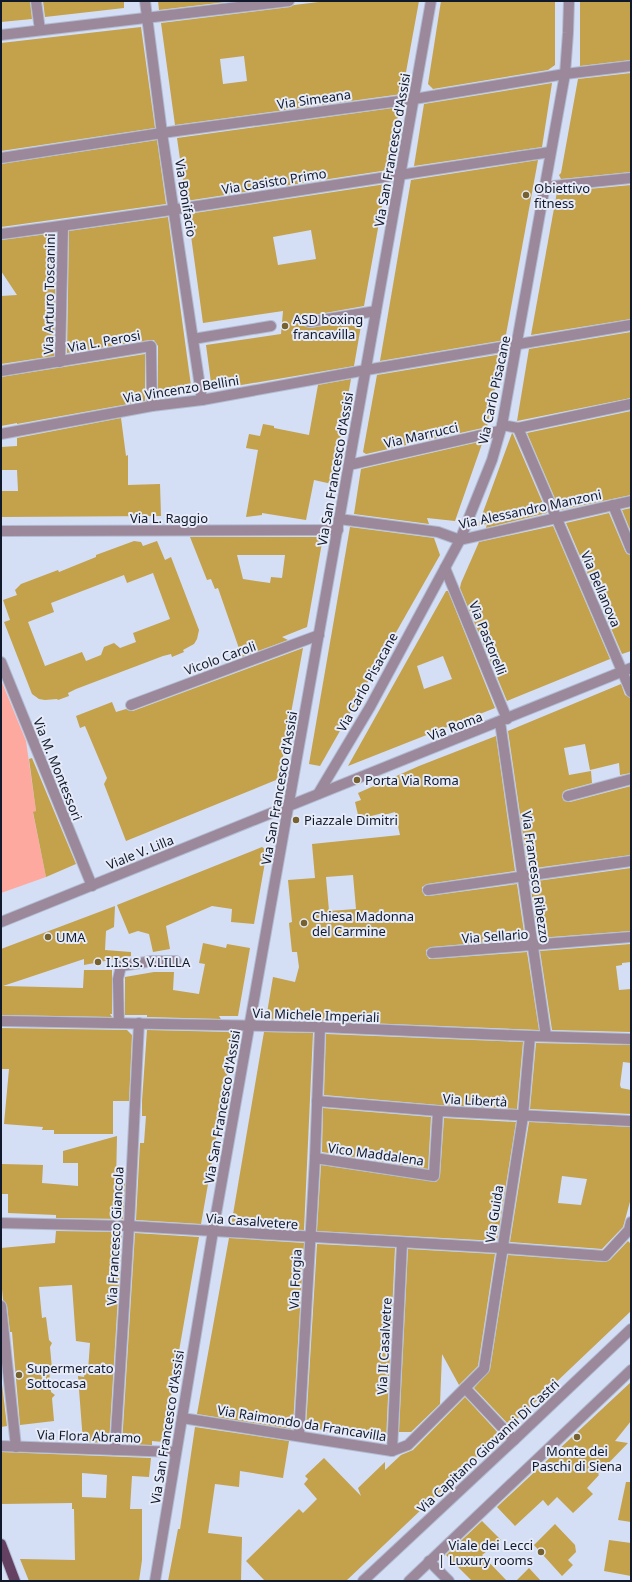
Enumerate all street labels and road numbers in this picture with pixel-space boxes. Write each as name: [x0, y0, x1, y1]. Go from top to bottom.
street label: Via San Francesco d'Assisi: [370, 72, 414, 228]
street label: Via Simeana: [276, 85, 352, 113]
street label: Via Bonifacio: [171, 158, 201, 238]
street label: Via Casisto Primo: [220, 164, 328, 198]
street label: Via Arturo Toscanini: [39, 233, 59, 355]
street label: Via L. Perosi: [66, 326, 142, 356]
street label: Via Carlo Pisacane: [474, 334, 514, 446]
street label: Via Vincenzo Bellini: [122, 371, 240, 407]
street label: Via San Francesco d'Assisi: [313, 391, 357, 547]
street label: Via Marrucci: [382, 418, 460, 452]
street label: Via Alessandro Manzoni: [457, 485, 603, 533]
street label: Via L. Raggio: [130, 509, 208, 527]
street label: Via Bellanova: [577, 548, 625, 630]
street label: Via Pastorelli: [465, 598, 511, 678]
street label: Via Carlo Pisacane: [332, 629, 402, 735]
street label: Vicolo Caroli: [182, 637, 258, 679]
street label: Via Roma: [425, 707, 485, 745]
street label: Via San Francesco d'Assisi: [257, 710, 301, 866]
street label: Via M. Montessori: [29, 715, 87, 823]
street label: Via Francesco Ribezzo: [518, 810, 554, 944]
street label: Viale V. Lilla: [104, 830, 176, 874]
street label: Via Sellario: [461, 925, 529, 947]
street label: Via Michele Imperiali: [252, 1004, 380, 1026]
street label: Via San Francesco d'Assisi: [200, 1029, 244, 1185]
street label: Via Libertà: [442, 1089, 508, 1111]
street label: Vico Maddalena: [327, 1138, 425, 1170]
street label: Via Francesco Giancola: [102, 1166, 128, 1306]
street label: Via Guida: [481, 1184, 507, 1244]
street label: Via Casalvetere: [205, 1209, 299, 1233]
street label: Via Forgia: [284, 1248, 306, 1310]
street label: Via II Casalvetre: [372, 1297, 396, 1395]
street label: Via San Francesco d'Assisi: [146, 1349, 188, 1505]
street label: Via Capitano Giovanni Di Castri: [413, 1375, 563, 1517]
street label: Via Raimondo da Francavilla: [216, 1401, 388, 1445]
street label: Via Flora Abramo: [37, 1425, 142, 1447]

